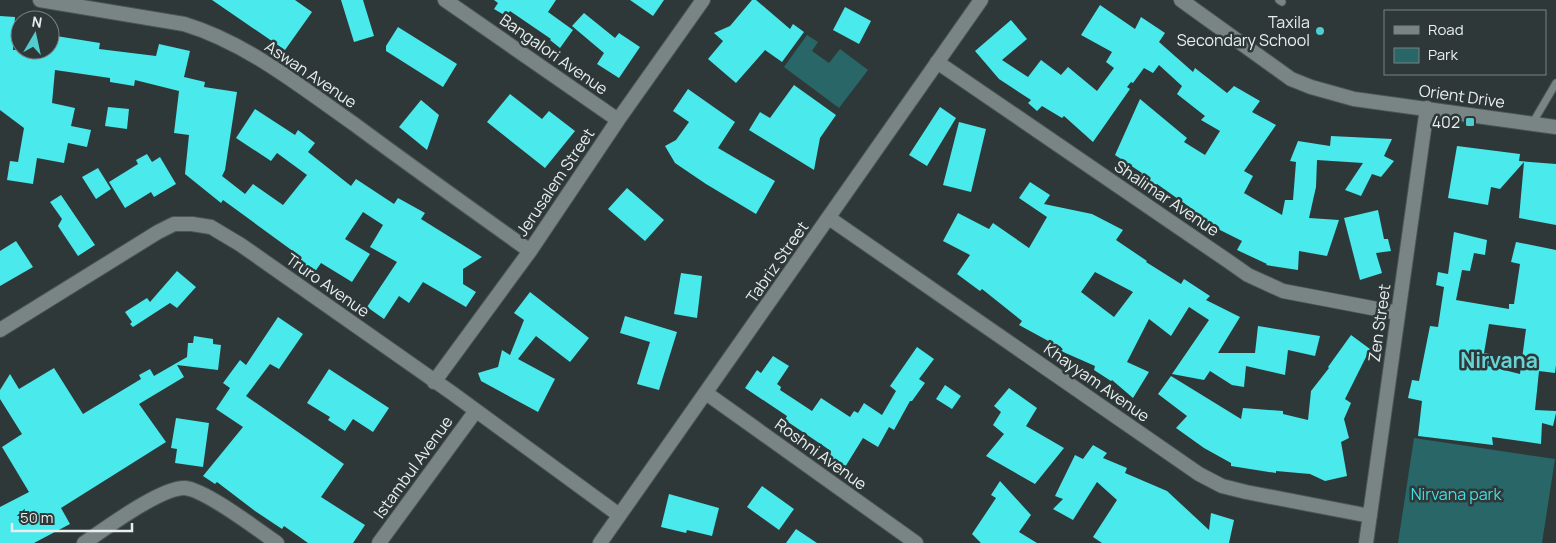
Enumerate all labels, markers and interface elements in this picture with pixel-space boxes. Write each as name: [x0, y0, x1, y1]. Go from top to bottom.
street label: Bangalori Avenue: [496, 8, 612, 100]
north arrow: [10, 10, 60, 60]
legend: [1384, 10, 1546, 75]
text: N: [31, 11, 44, 32]
place label: Taxila Secondary School: [1177, 11, 1310, 51]
text: Road: [1428, 19, 1464, 40]
marker: Taxila Secondary School: [1314, 25, 1326, 37]
street label: Aswan Avenue: [261, 35, 361, 113]
text: Park: [1428, 44, 1458, 65]
street label: Orient Drive: [1418, 79, 1506, 113]
place label: 402: [1432, 111, 1460, 133]
marker: 402: [1464, 116, 1476, 128]
street label: Jerusalem Street: [511, 124, 599, 240]
street label: Shalimar Avenue: [1110, 155, 1224, 241]
street label: Tabriz Street: [741, 217, 813, 307]
street label: Truro Avenue: [282, 248, 374, 322]
street label: Zen Street: [1363, 283, 1395, 363]
street label: Khayyam Avenue: [1040, 337, 1154, 427]
district label: Nirvana: [1460, 346, 1538, 374]
street label: Istambul Avenue: [368, 411, 458, 523]
street label: Roshni Avenue: [771, 413, 871, 495]
park label: Nirvana park: [1411, 483, 1502, 505]
scale bar: [12, 500, 132, 532]
text: 50 m: [20, 507, 54, 528]

